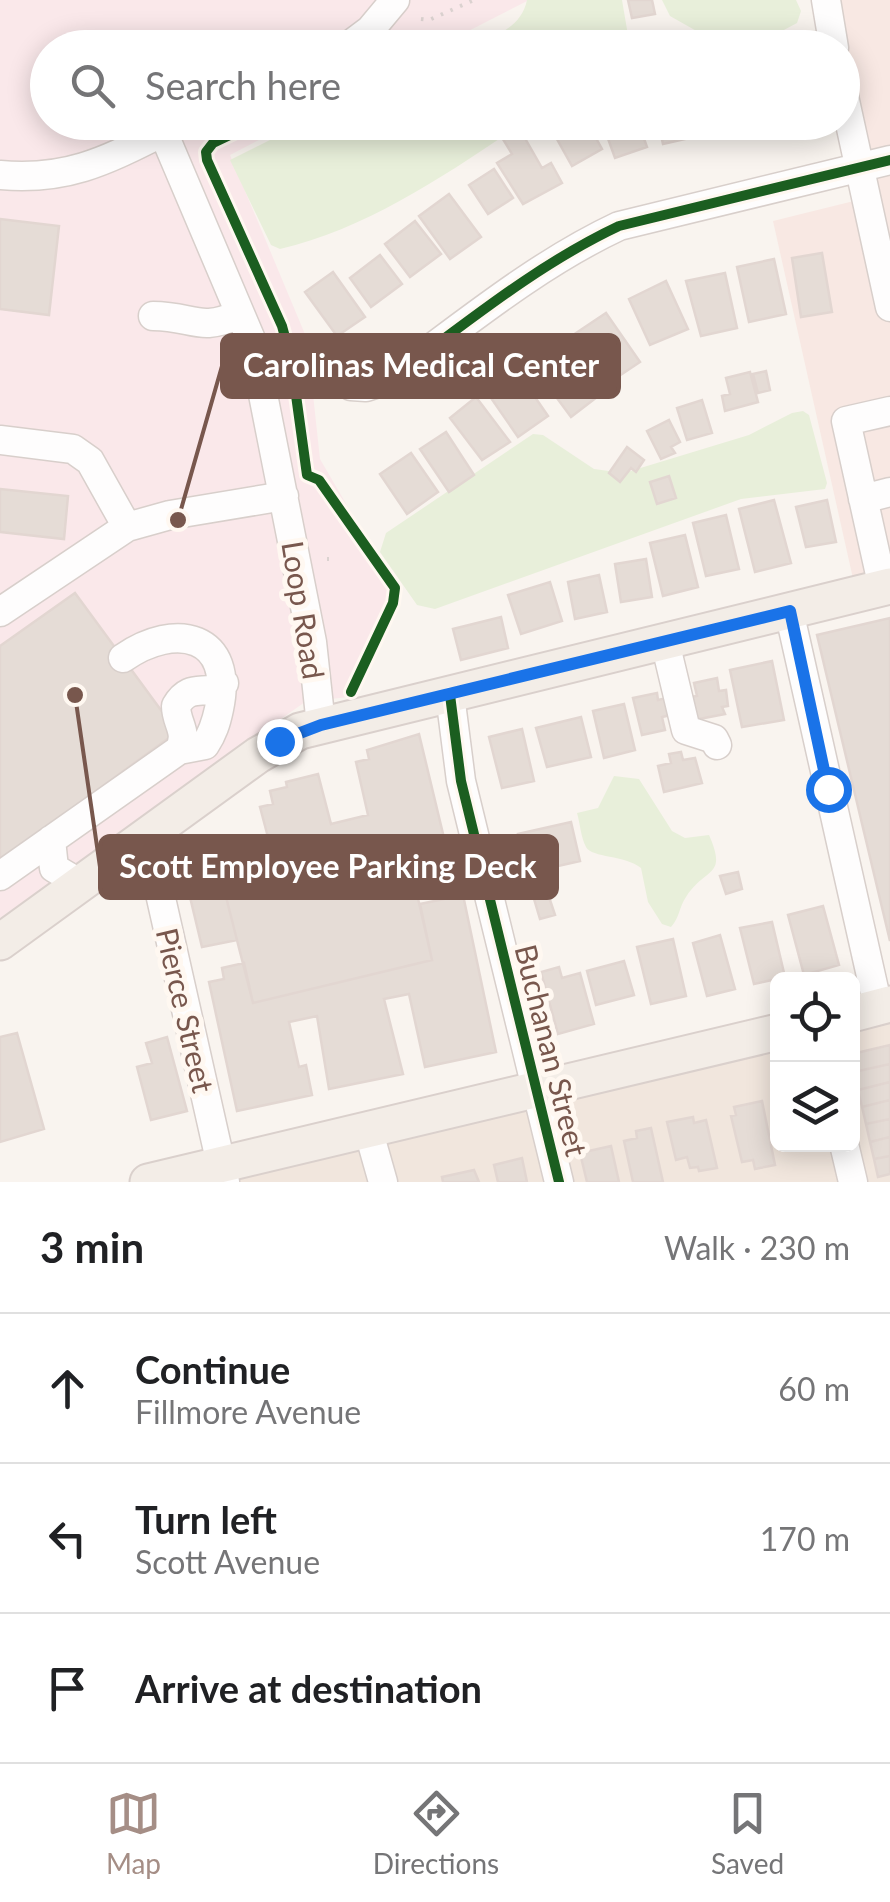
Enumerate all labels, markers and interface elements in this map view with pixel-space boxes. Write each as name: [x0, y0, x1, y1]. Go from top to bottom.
search box: [30, 30, 860, 140]
icon: search: [65, 58, 120, 113]
text: Search here: [145, 62, 341, 108]
callout: Carolinas Medical Center: [222, 335, 619, 397]
text: Carolinas Medical Center: [243, 345, 599, 384]
street label: Loop Road: [275, 538, 333, 682]
route end: [257, 719, 303, 765]
route start: [806, 767, 852, 813]
callout: Scott Employee Parking Deck: [100, 836, 557, 898]
text: Scott Employee Parking Deck: [119, 846, 538, 885]
street label: Pierce Street: [150, 924, 222, 1096]
street label: Buchanan Street: [508, 940, 596, 1160]
map controls: [770, 972, 860, 1152]
button: locate: [770, 972, 860, 1062]
button: layers: [770, 1062, 860, 1152]
text: 3 min: [40, 1222, 144, 1272]
text: Walk · 230 m: [664, 1228, 850, 1267]
text: Continue: [135, 1346, 290, 1392]
icon: ahead: [40, 1361, 95, 1416]
text: 60 m: [778, 1369, 850, 1408]
text: Fillmore Avenue: [135, 1392, 361, 1431]
text: Turn left: [135, 1496, 277, 1542]
icon: left: [40, 1511, 95, 1566]
text: 170 m: [760, 1519, 850, 1558]
text: Scott Avenue: [135, 1542, 320, 1581]
icon: arrive: [40, 1661, 95, 1716]
text: Arrive at destination: [135, 1665, 482, 1711]
tab: Map: [106, 1786, 161, 1880]
tab: Directions: [373, 1786, 499, 1880]
tab: Saved: [711, 1786, 784, 1880]

